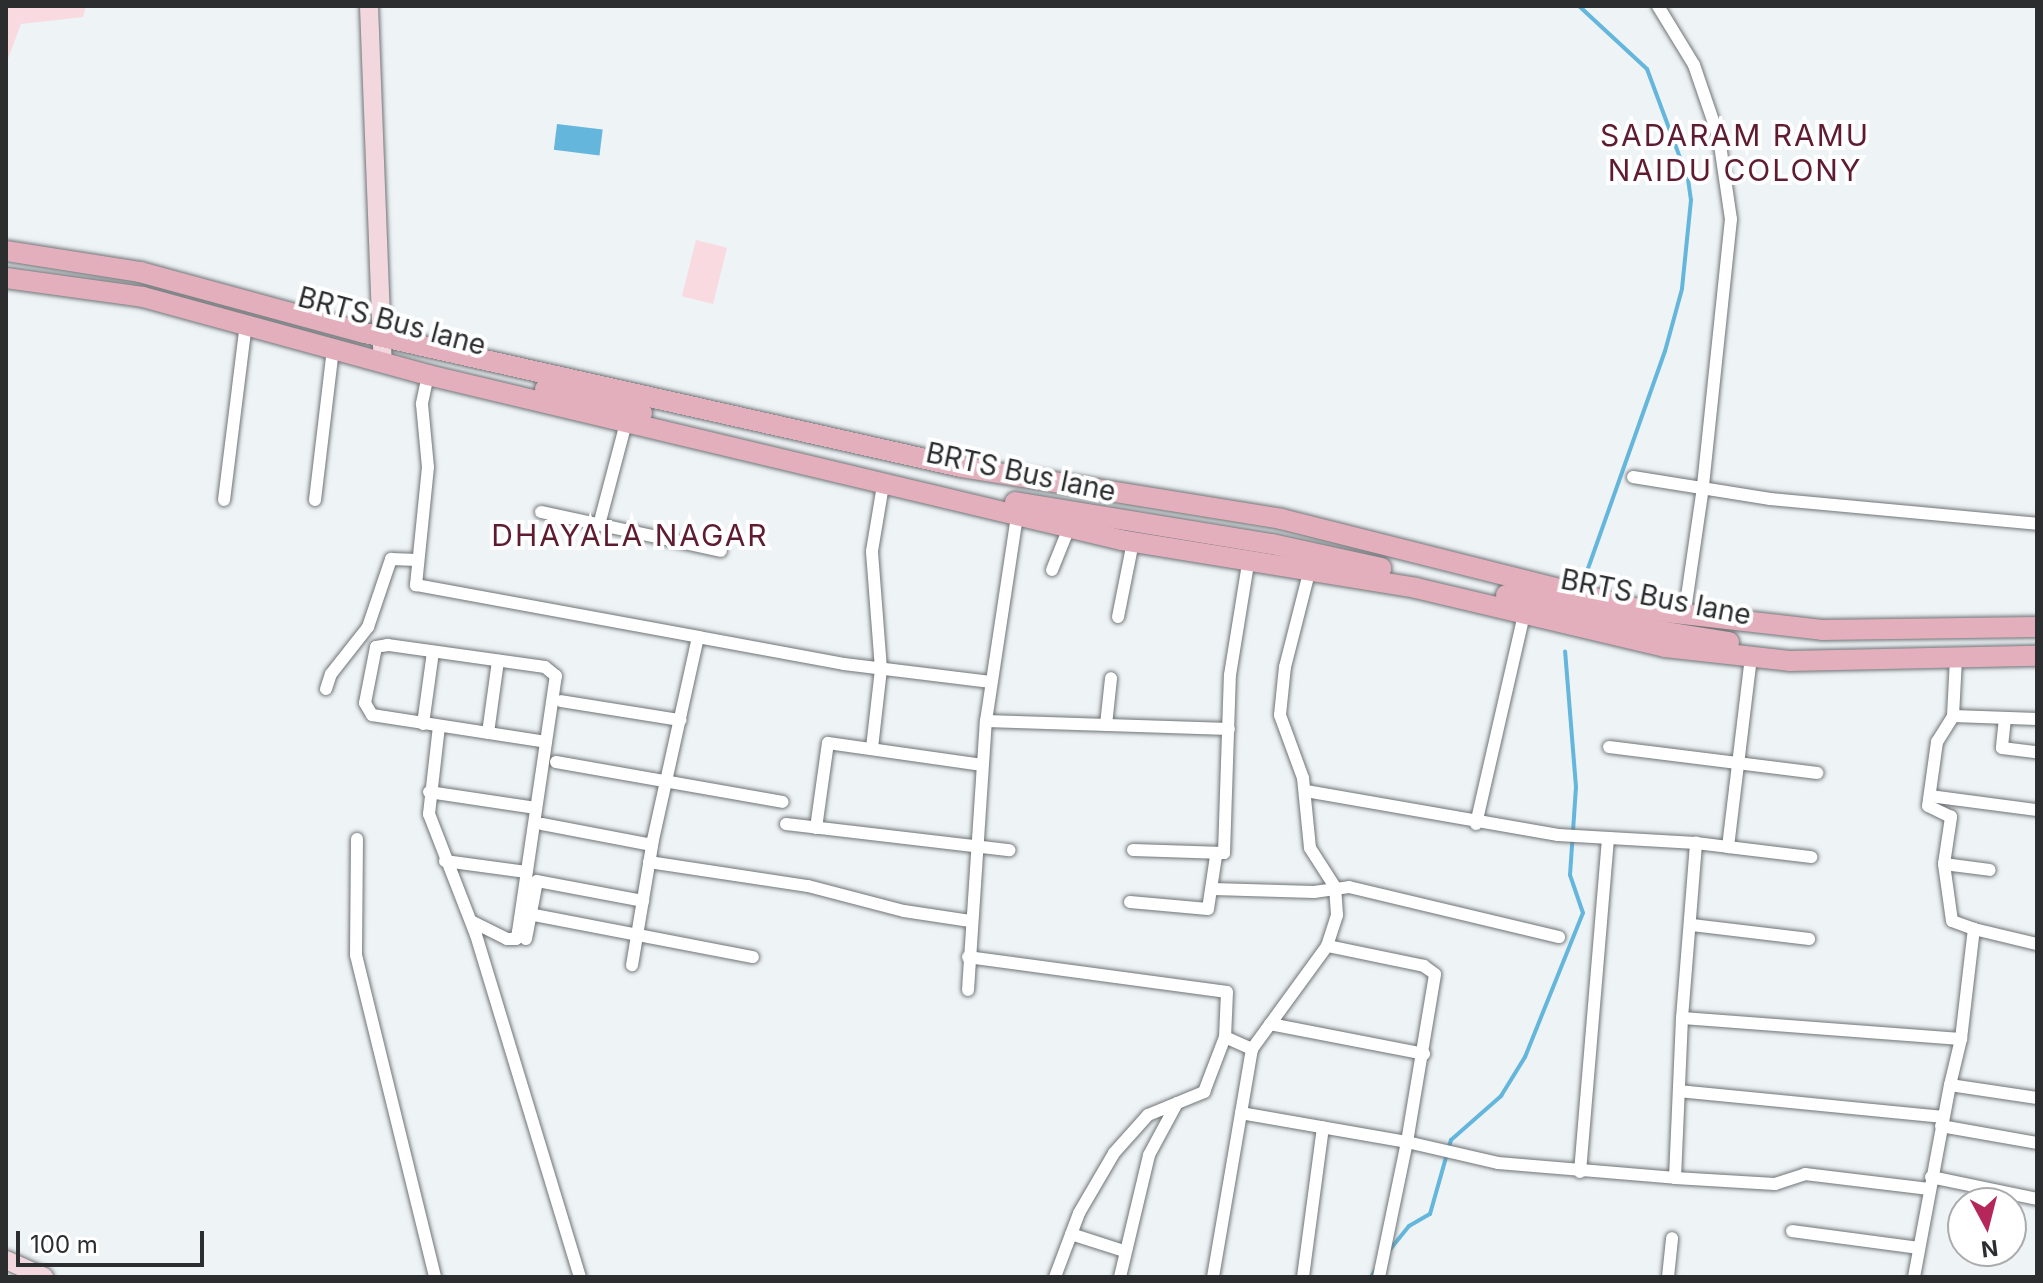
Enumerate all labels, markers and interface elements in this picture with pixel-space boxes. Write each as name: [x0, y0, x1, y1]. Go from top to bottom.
district label: SADARAM RAMU NAIDU COLONY: [1600, 117, 1870, 188]
street label: BRTS Bus lane: [294, 280, 490, 362]
street label: BRTS Bus lane: [923, 435, 1119, 509]
district label: DHAYALA NAGAR: [491, 517, 769, 553]
street label: BRTS Bus lane: [1558, 562, 1754, 632]
north arrow: [1947, 1187, 2027, 1267]
scale bar: [20, 1215, 208, 1265]
text: 100 m: [30, 1230, 98, 1259]
text: N: [1980, 1235, 2000, 1263]

